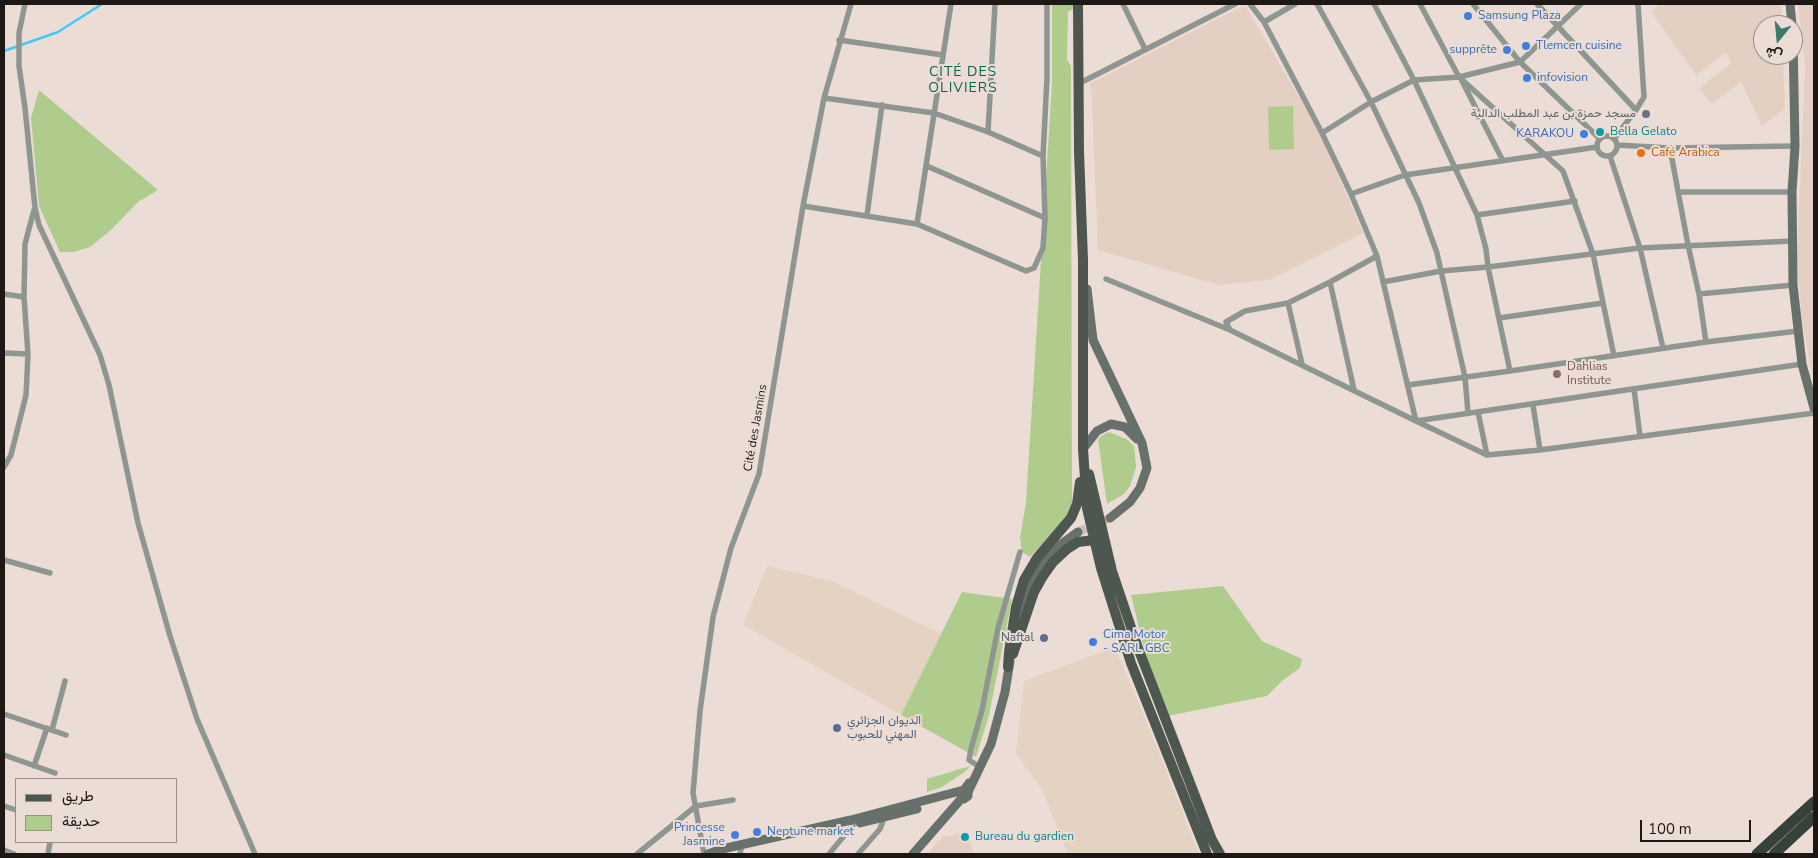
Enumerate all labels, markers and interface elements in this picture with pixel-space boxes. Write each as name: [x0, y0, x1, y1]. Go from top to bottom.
place label: Samsung Plaza: [1478, 9, 1561, 23]
marker: Samsung Plaza: [1462, 10, 1474, 22]
north arrow: [1753, 15, 1803, 65]
place label: Tlemcen cuisine: [1536, 39, 1622, 53]
marker: Tlemcen cuisine: [1520, 40, 1532, 52]
text: ش: [1763, 42, 1785, 65]
place label: supprête: [1449, 43, 1497, 57]
marker: supprête: [1501, 44, 1513, 56]
district label: CITÉ DES OLIVIERS: [927, 65, 999, 98]
place label: infovision: [1537, 71, 1588, 85]
marker: infovision: [1521, 72, 1533, 84]
place label: مسجد حمزة بن عبد المطلب الدالية: [1471, 107, 1636, 121]
marker: مسجد حمزة بن عبد المطلب الدالية: [1640, 108, 1652, 120]
place label: Bella Gelato: [1610, 125, 1677, 139]
marker: Bella Gelato: [1594, 126, 1606, 138]
place label: KARAKOU: [1516, 127, 1574, 141]
marker: KARAKOU: [1578, 128, 1590, 140]
place label: Café Arabica: [1651, 146, 1720, 160]
marker: Café Arabica: [1635, 147, 1647, 159]
place label: Dahlias Institute: [1567, 360, 1611, 388]
marker: Dahlias Institute: [1551, 368, 1563, 380]
street label: Cité des Jasmins: [741, 383, 771, 473]
place label: Cima Motor - SARL GBC: [1103, 628, 1170, 656]
place label: Naftal: [1001, 631, 1034, 645]
marker: Naftal: [1038, 632, 1050, 644]
marker: Cima Motor - SARL GBC: [1087, 636, 1099, 648]
place label: الديوان الجزائري المهني للحبوب: [847, 714, 921, 742]
marker: الديوان الجزائري المهني للحبوب: [831, 722, 843, 734]
legend: [15, 778, 178, 843]
text: طريق: [62, 786, 94, 806]
scale bar: [1643, 810, 1754, 842]
text: حديقة: [62, 811, 100, 831]
text: 100 m: [1648, 819, 1692, 839]
place label: Princesse Jasmine: [674, 821, 725, 849]
place label: Neptune market: [767, 825, 854, 839]
marker: Neptune market: [751, 826, 763, 838]
marker: Princesse Jasmine: [729, 829, 741, 841]
place label: Bureau du gardien: [975, 830, 1074, 844]
marker: Bureau du gardien: [959, 831, 971, 843]

